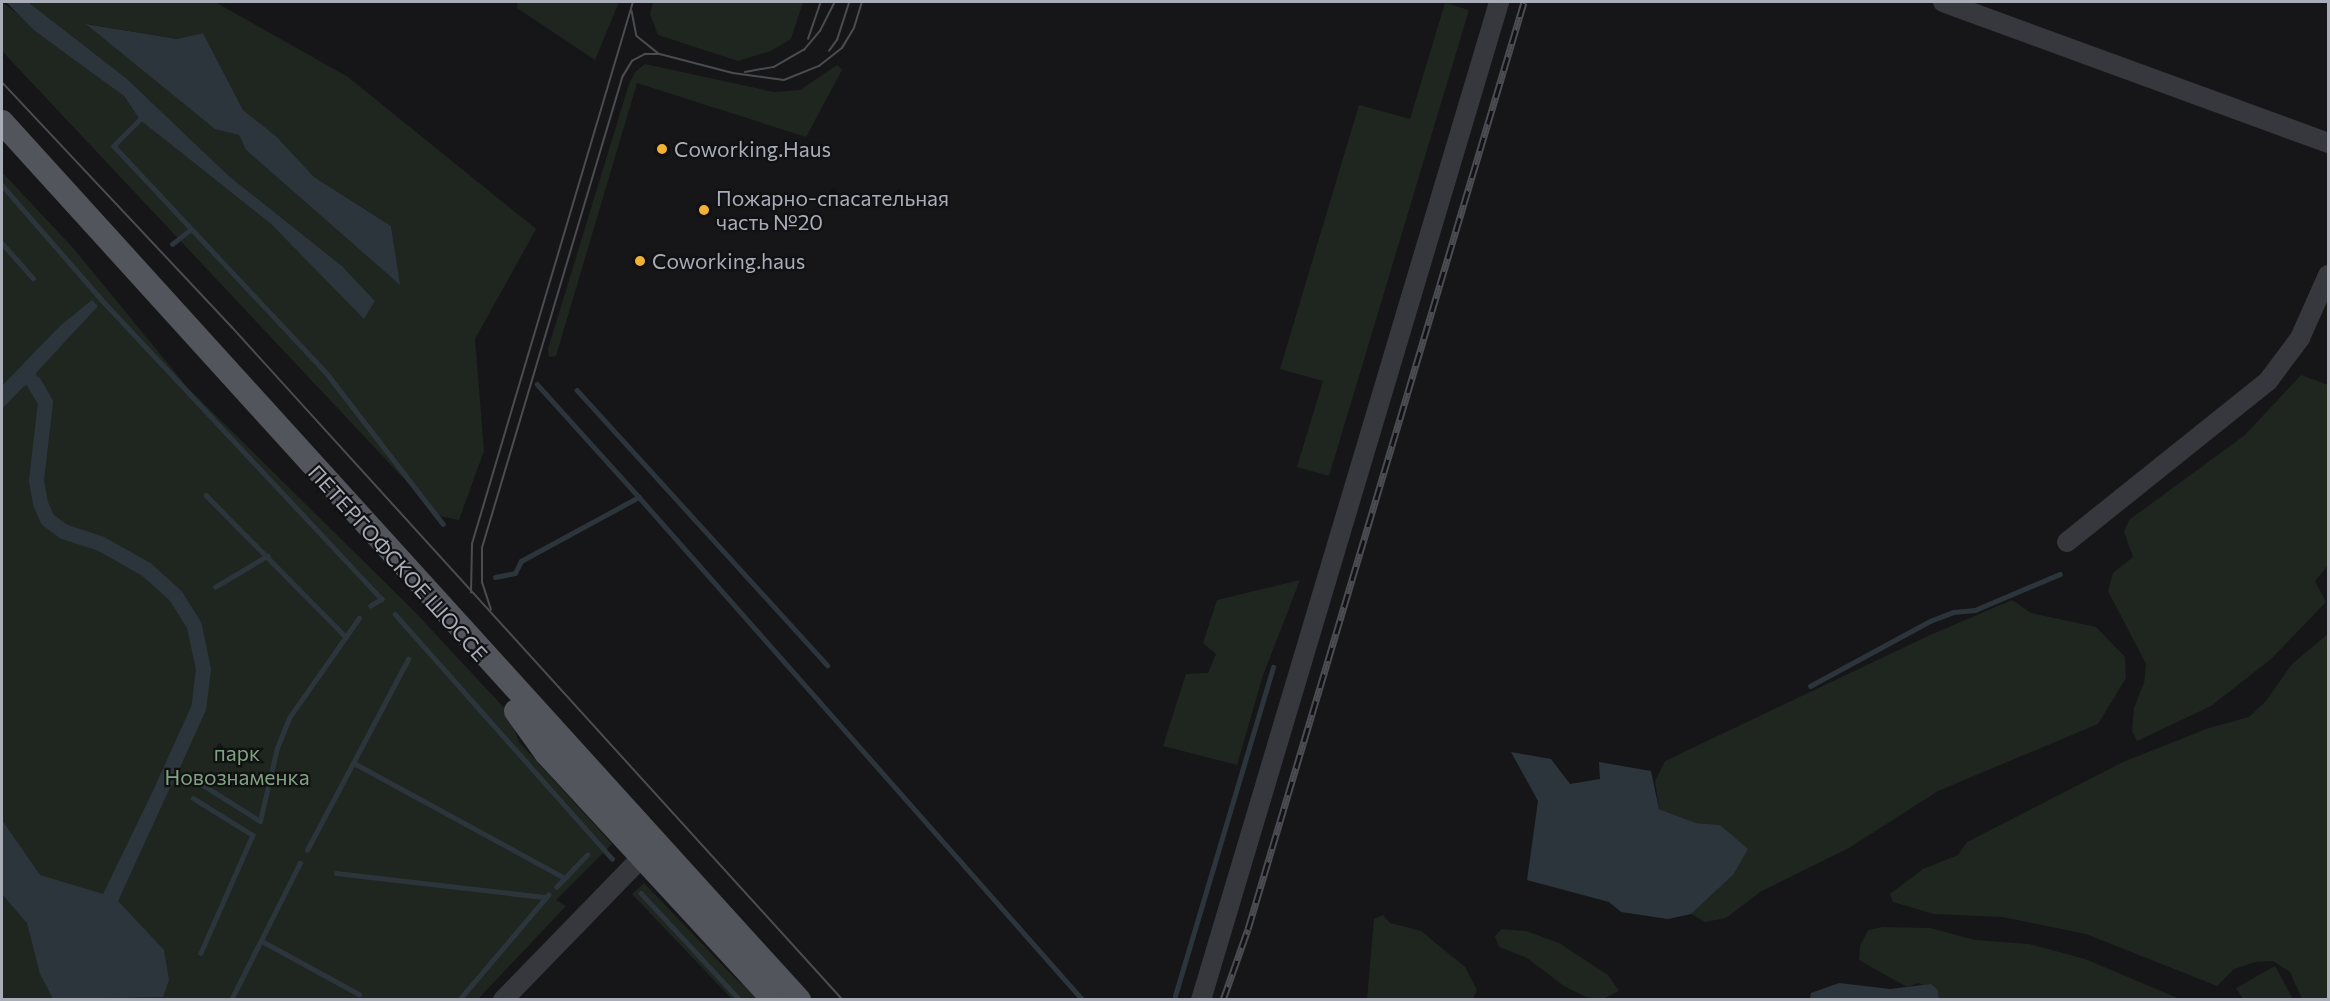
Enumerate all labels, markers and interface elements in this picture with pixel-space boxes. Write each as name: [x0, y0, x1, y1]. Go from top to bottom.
place label: Coworking.Haus: [674, 136, 831, 162]
marker: Coworking.Haus: [655, 142, 669, 156]
place label: Пожарно-спасательная часть №20: [716, 185, 949, 235]
marker: Пожарно-спасательная часть №20: [697, 203, 711, 217]
place label: Coworking.haus: [652, 248, 805, 274]
marker: Coworking.haus: [633, 254, 647, 268]
street label: ПЕТЕРГОФСКОЕ ШОССЕ: [303, 460, 493, 666]
park label: парк Новознаменка: [164, 740, 310, 790]

